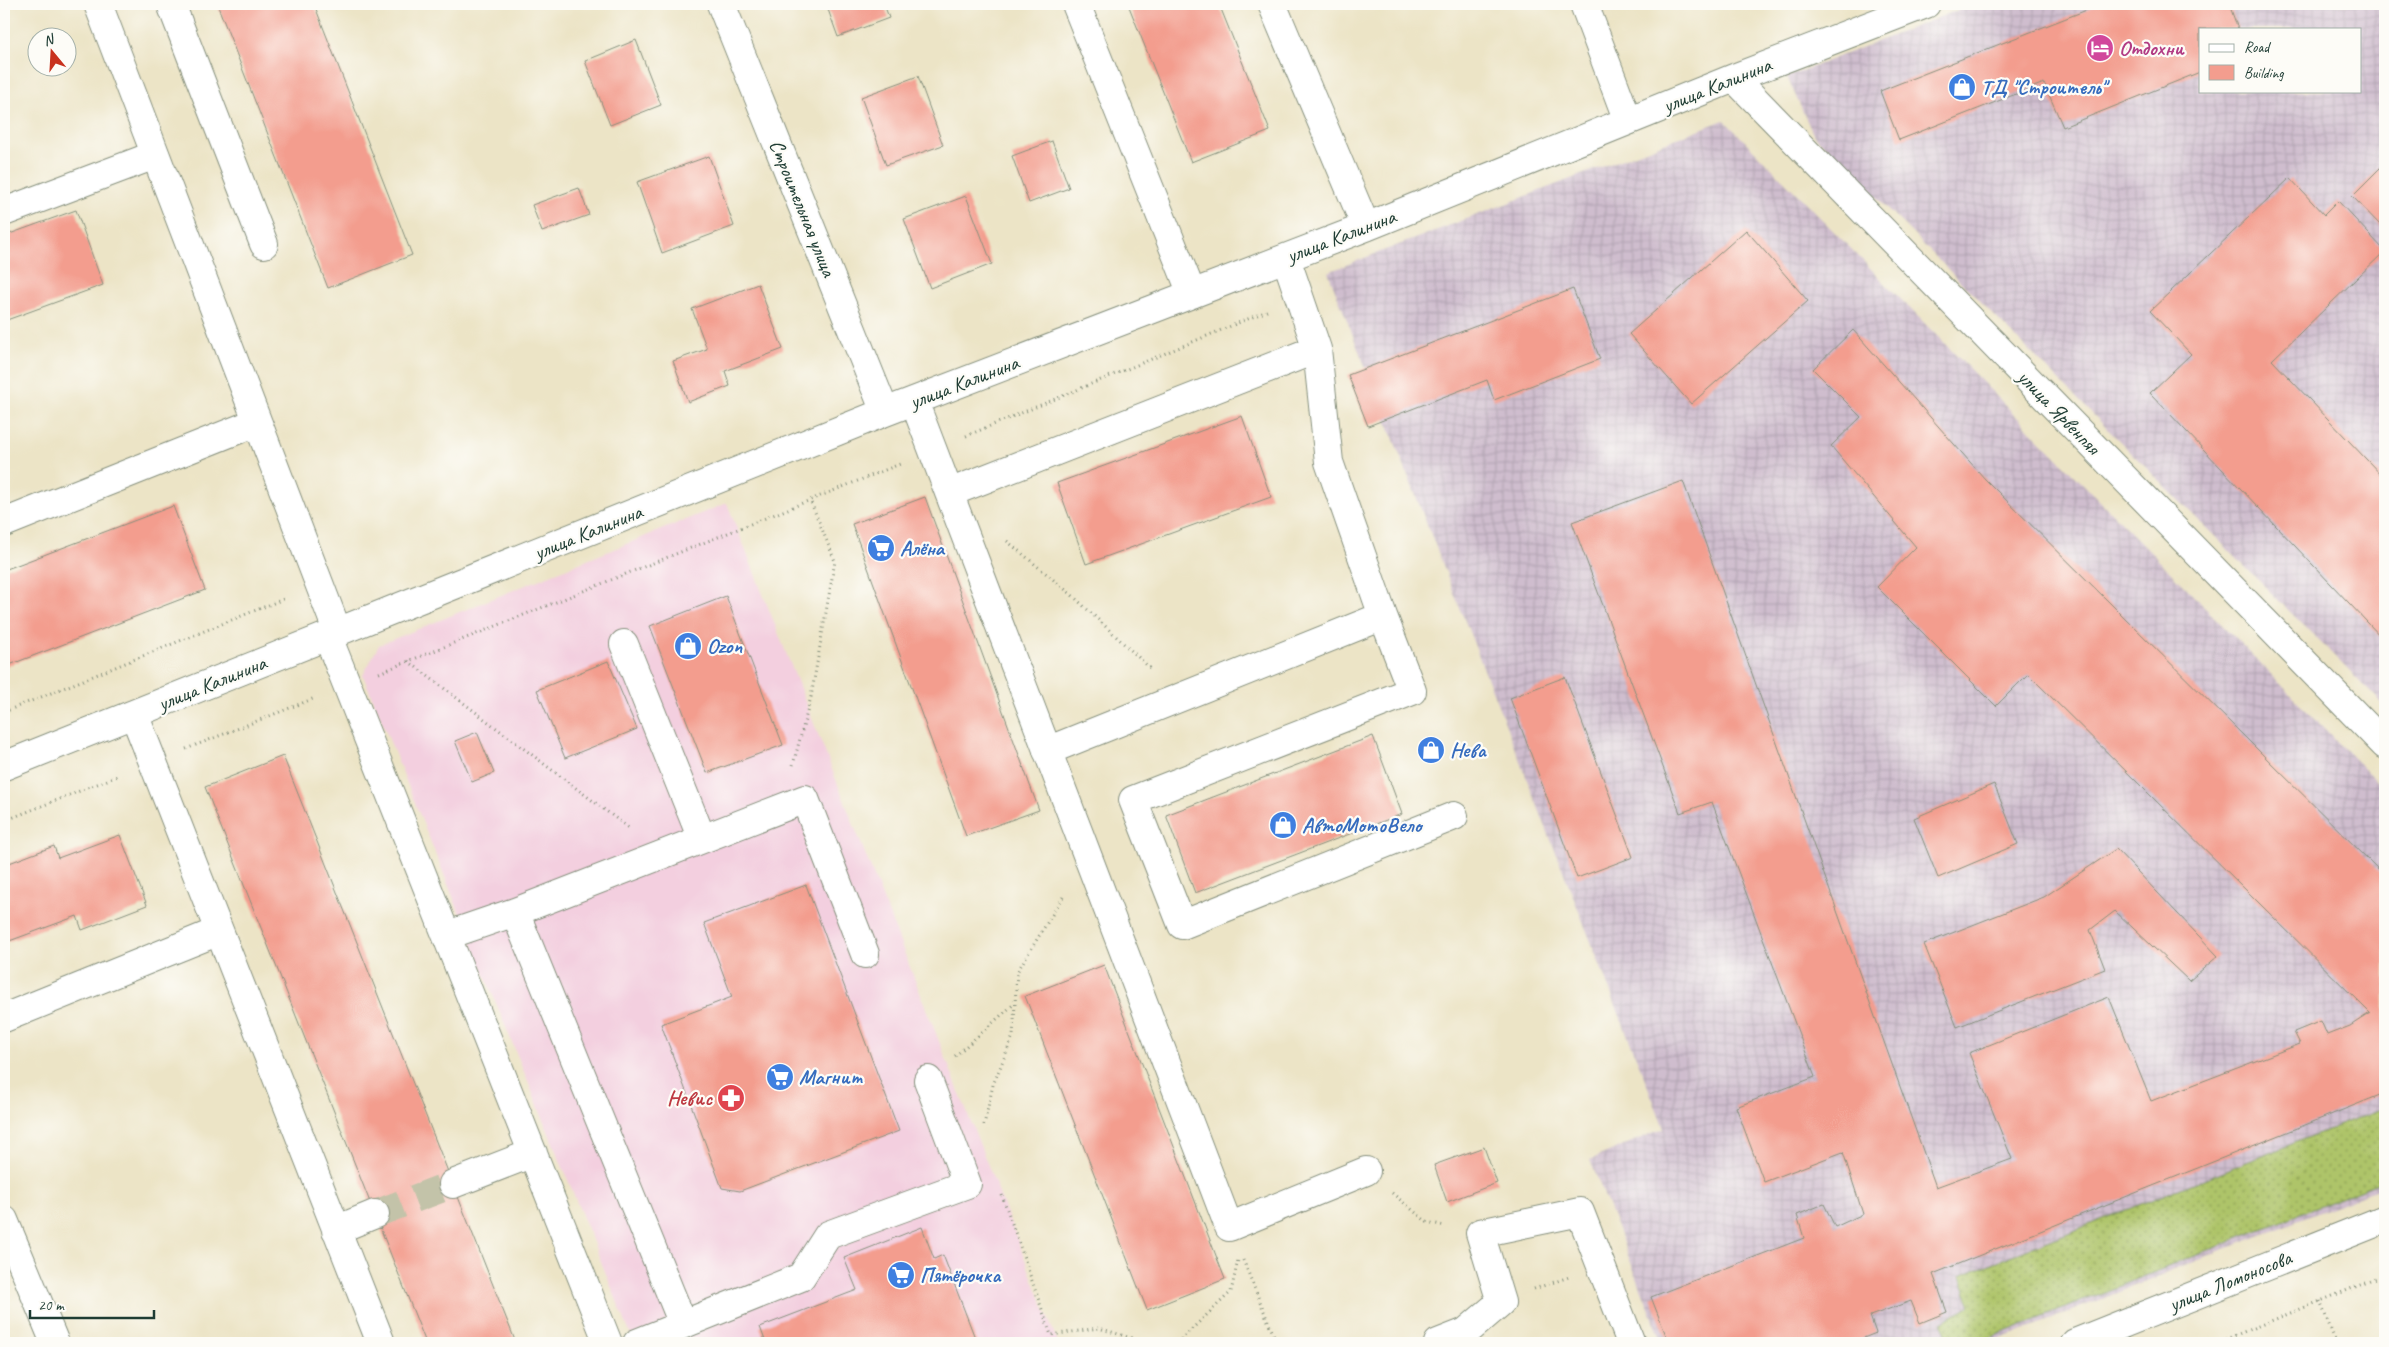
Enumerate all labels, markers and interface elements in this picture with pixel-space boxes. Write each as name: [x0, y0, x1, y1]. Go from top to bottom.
north arrow: [28, 28, 78, 78]
legend: [2199, 28, 2362, 92]
text: N: [41, 30, 57, 50]
hotel icon: Отдохни: [2085, 33, 2115, 63]
place label: Отдохни: [2119, 35, 2185, 61]
text: Road: [2244, 38, 2271, 57]
street label: улица Калинина: [1657, 51, 1777, 119]
text: Building: [2244, 64, 2284, 83]
shop icon: ТД "Строитель": [1947, 72, 1977, 102]
place label: ТД "Строитель": [1981, 74, 2111, 100]
street label: Строительная улица: [764, 136, 843, 282]
street label: улица Калинина: [1281, 203, 1401, 269]
street label: улица Калинина: [904, 349, 1024, 415]
street label: улица Ярвенпяя: [2011, 363, 2107, 461]
street label: улица Калинина: [528, 498, 648, 566]
supermarket icon: Алёна: [866, 533, 896, 563]
place label: Алёна: [900, 535, 945, 561]
shop icon: Ozon: [673, 631, 703, 661]
place label: Ozon: [707, 633, 742, 659]
street label: улица Калинина: [152, 649, 272, 717]
shop icon: Нева: [1416, 735, 1446, 765]
place label: Нева: [1450, 737, 1487, 763]
shop icon: АвтоМотоВело: [1268, 810, 1298, 840]
place label: АвтоМотоВело: [1302, 812, 1424, 838]
supermarket icon: Магнит: [765, 1062, 795, 1092]
place label: Магнит: [799, 1064, 864, 1090]
pharmacy icon: Невис: [716, 1083, 746, 1113]
place label: Невис: [667, 1085, 713, 1111]
street label: улица Ломоносова: [2163, 1244, 2296, 1318]
supermarket icon: Пятёрочка: [886, 1260, 916, 1290]
place label: Пятёрочка: [920, 1262, 1002, 1288]
scale bar: [30, 1287, 154, 1319]
text: 20 m: [38, 1296, 65, 1315]

